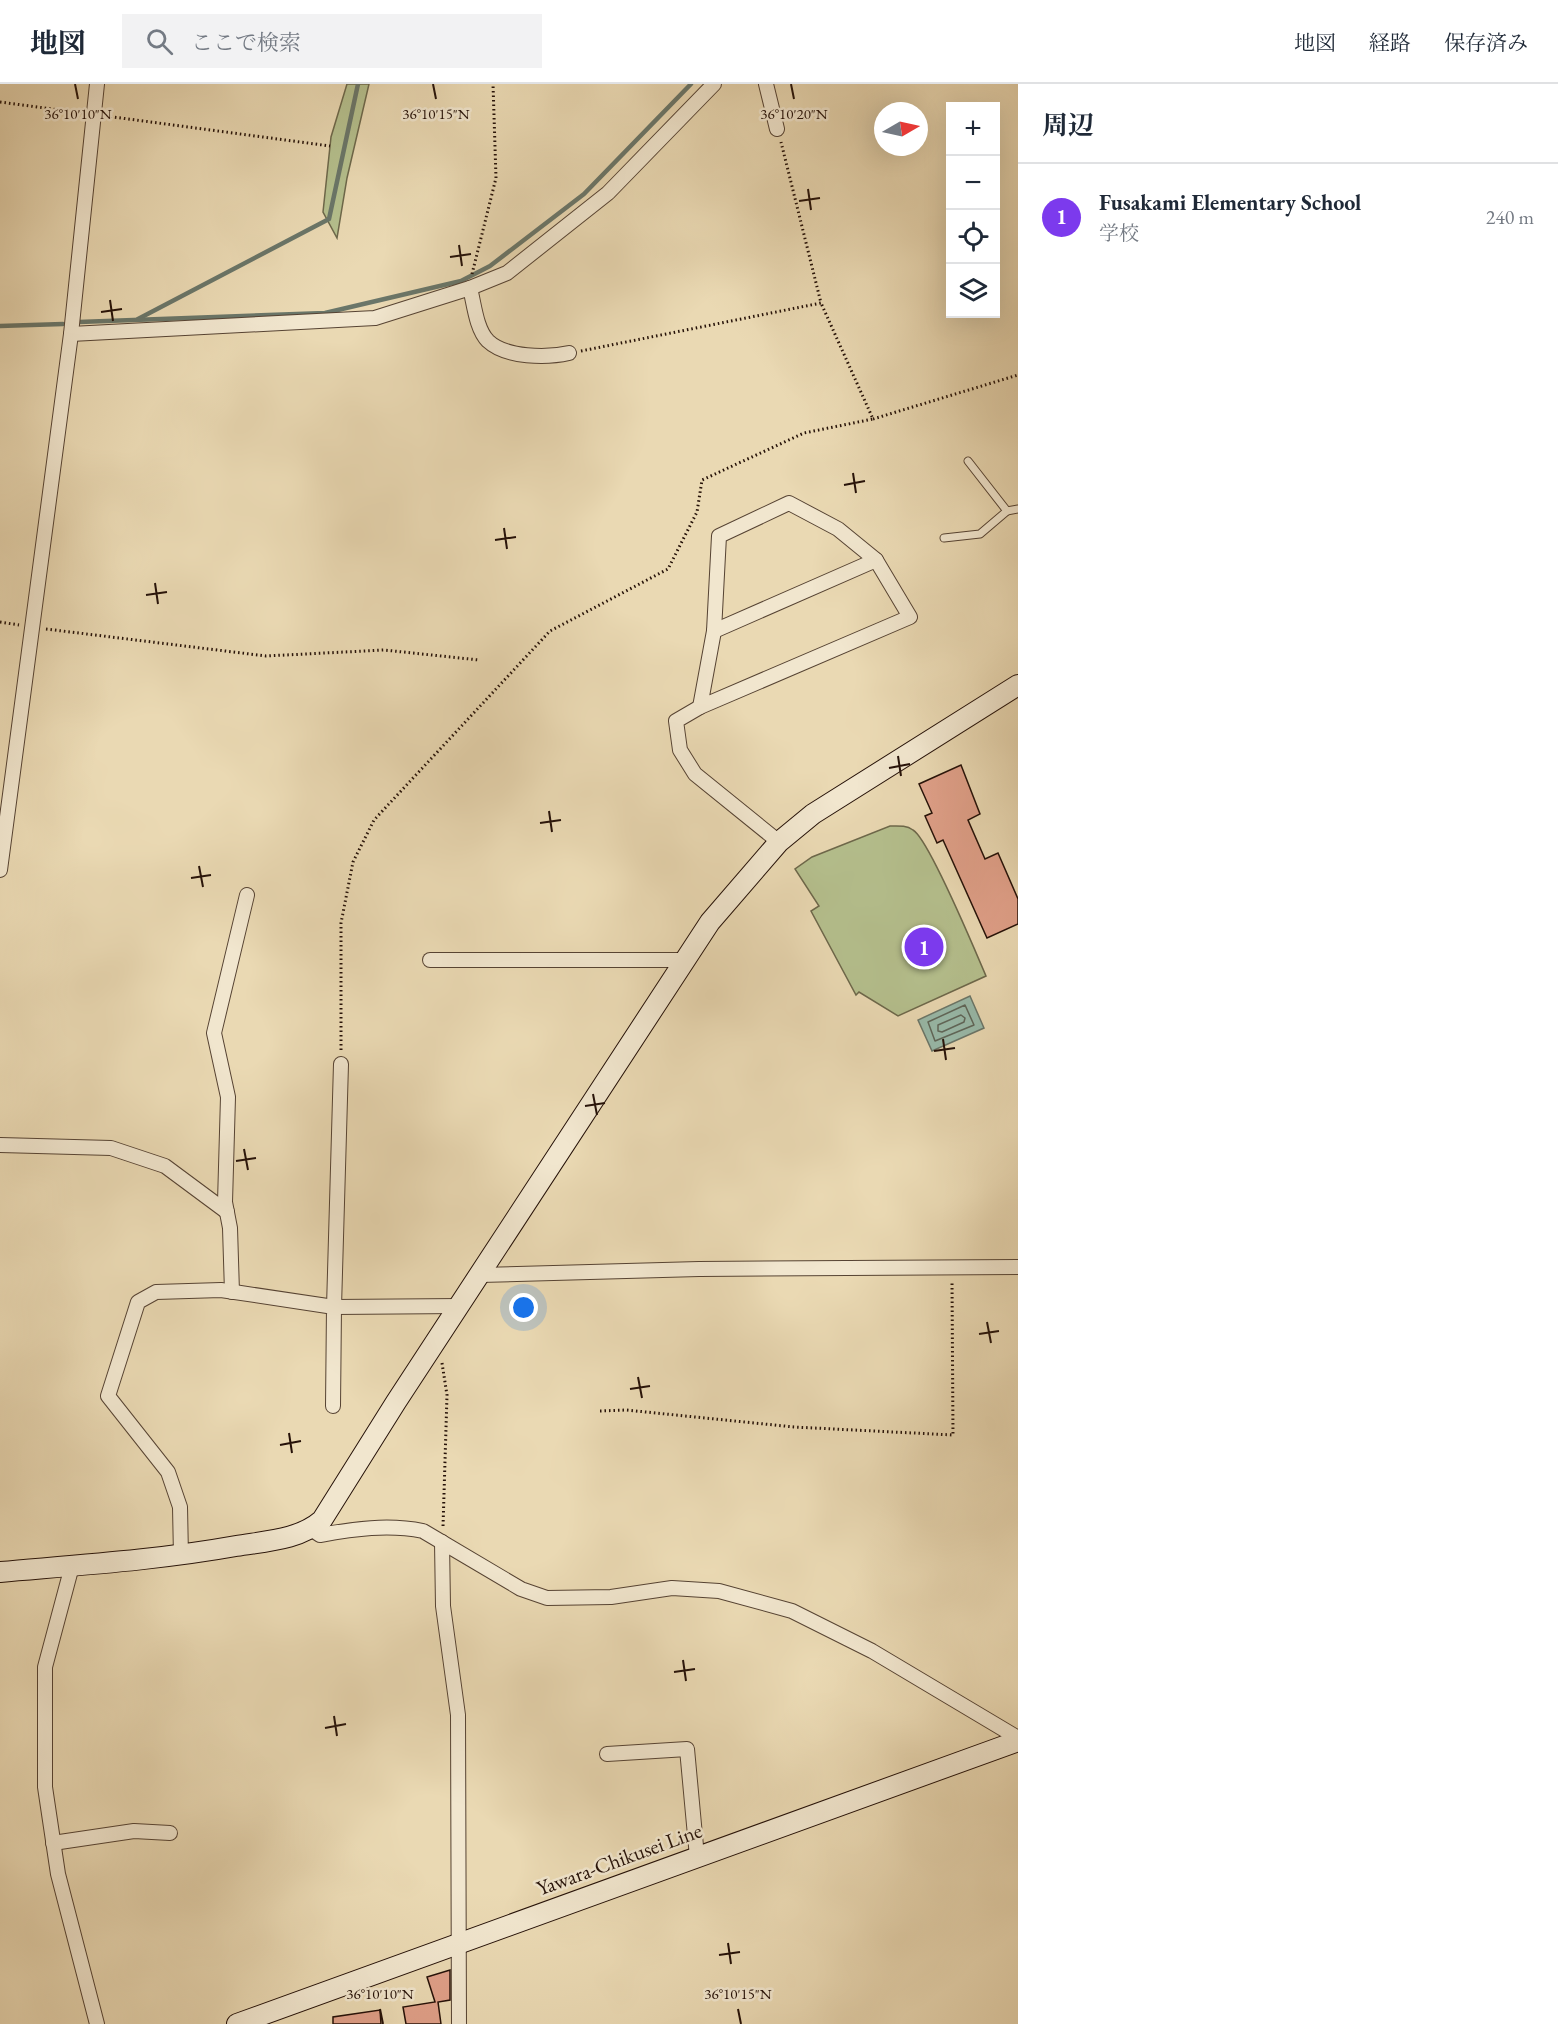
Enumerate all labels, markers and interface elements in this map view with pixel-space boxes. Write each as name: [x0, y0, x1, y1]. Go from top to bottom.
search box: [122, 14, 542, 68]
text: 地図: [30, 25, 86, 61]
icon: search: [143, 25, 176, 58]
text: ここで検索: [191, 28, 301, 57]
text: 地図: [1294, 29, 1336, 56]
text: 経路: [1369, 29, 1411, 56]
text: 保存済み: [1444, 29, 1528, 56]
north arrow: [874, 102, 928, 156]
map controls: [946, 102, 1000, 318]
button: +: [946, 102, 1000, 156]
text: 36°10'10"N: [44, 104, 112, 123]
text: 36°10'15"N: [402, 104, 470, 123]
text: 36°10'20"N: [760, 104, 828, 123]
text: 周辺: [1042, 108, 1094, 142]
button: −: [946, 156, 1000, 210]
text: Fusakami Elementary School: [1099, 188, 1361, 217]
text: 1: [1056, 204, 1067, 230]
text: 240 m: [1486, 204, 1534, 230]
button: locate: [946, 210, 1000, 264]
text: 学校: [1099, 220, 1139, 246]
button: layers: [946, 264, 1000, 318]
pin: 1: [904, 924, 944, 970]
your location: [509, 1293, 538, 1322]
street label: Yawara-Chikusei Line: [532, 1816, 706, 1902]
text: 36°10'10"N: [346, 1984, 414, 2003]
text: 36°10'15"N: [704, 1984, 772, 2003]

